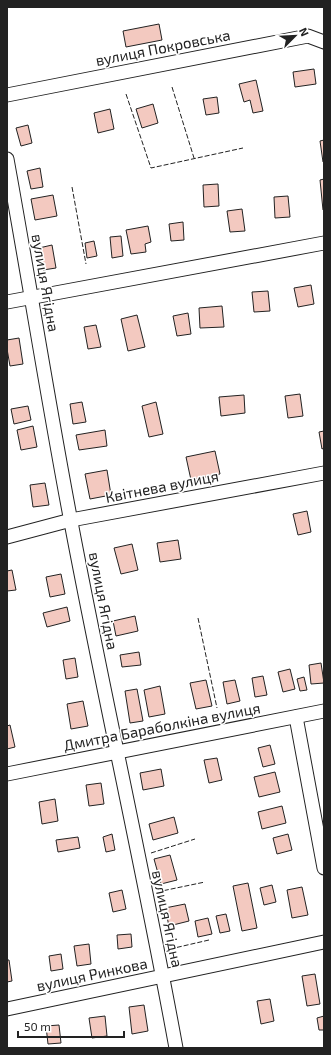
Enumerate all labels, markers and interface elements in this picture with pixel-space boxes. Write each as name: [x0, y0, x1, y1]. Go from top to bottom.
north arrow: [275, 16, 315, 56]
street label: вулиця Покровська: [94, 25, 232, 70]
text: N: [297, 25, 312, 38]
street label: вулиця Ягідна: [28, 233, 63, 333]
street label: Квітнева вулиця: [104, 466, 220, 507]
street label: вулиця Ягідна: [85, 550, 122, 651]
street label: Дмитра Бараболкіна вулиця: [62, 698, 262, 755]
street label: вулиця Ягідна: [148, 868, 187, 969]
street label: вулиця Ринкова: [35, 953, 149, 996]
scale bar: [18, 1013, 124, 1039]
text: 50 m: [24, 1019, 51, 1033]

